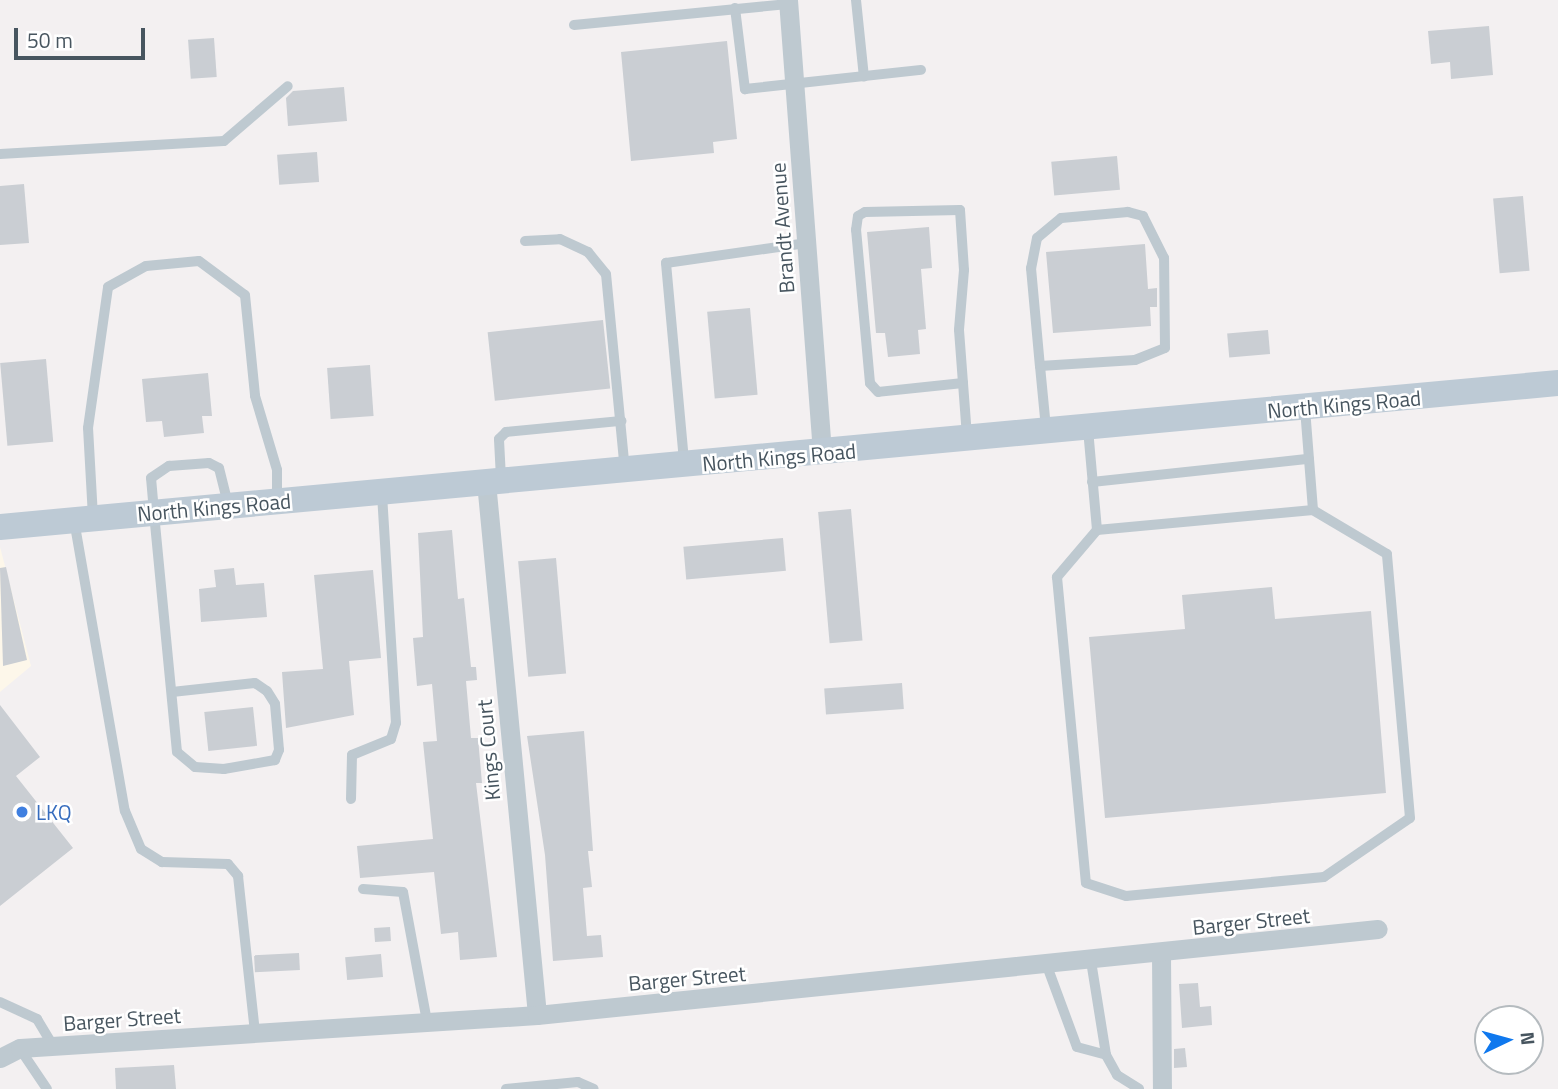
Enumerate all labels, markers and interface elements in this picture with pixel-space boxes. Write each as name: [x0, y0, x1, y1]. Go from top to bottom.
scale bar: [18, 14, 149, 58]
text: 50 m: [27, 24, 73, 56]
street label: Brandt Avenue: [765, 162, 799, 294]
street label: North Kings Road: [1266, 385, 1422, 423]
street label: North Kings Road: [701, 438, 857, 476]
street label: North Kings Road: [136, 488, 292, 526]
street label: Kings Court: [471, 699, 505, 801]
place label: LKQ: [36, 799, 72, 825]
marker: LKQ: [14, 804, 30, 820]
street label: Barger Street: [1191, 902, 1311, 940]
street label: Barger Street: [627, 960, 747, 996]
street label: Barger Street: [62, 1002, 182, 1036]
north arrow: [1474, 1005, 1544, 1075]
text: N: [1513, 1030, 1543, 1046]

